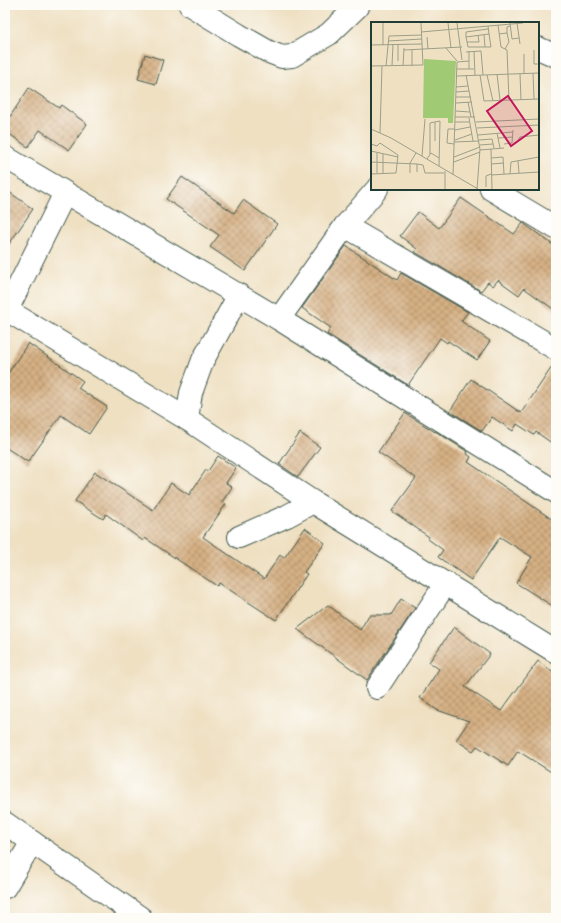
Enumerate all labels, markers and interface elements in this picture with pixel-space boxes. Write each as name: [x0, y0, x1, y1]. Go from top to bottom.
inset map: [371, 22, 539, 190]

